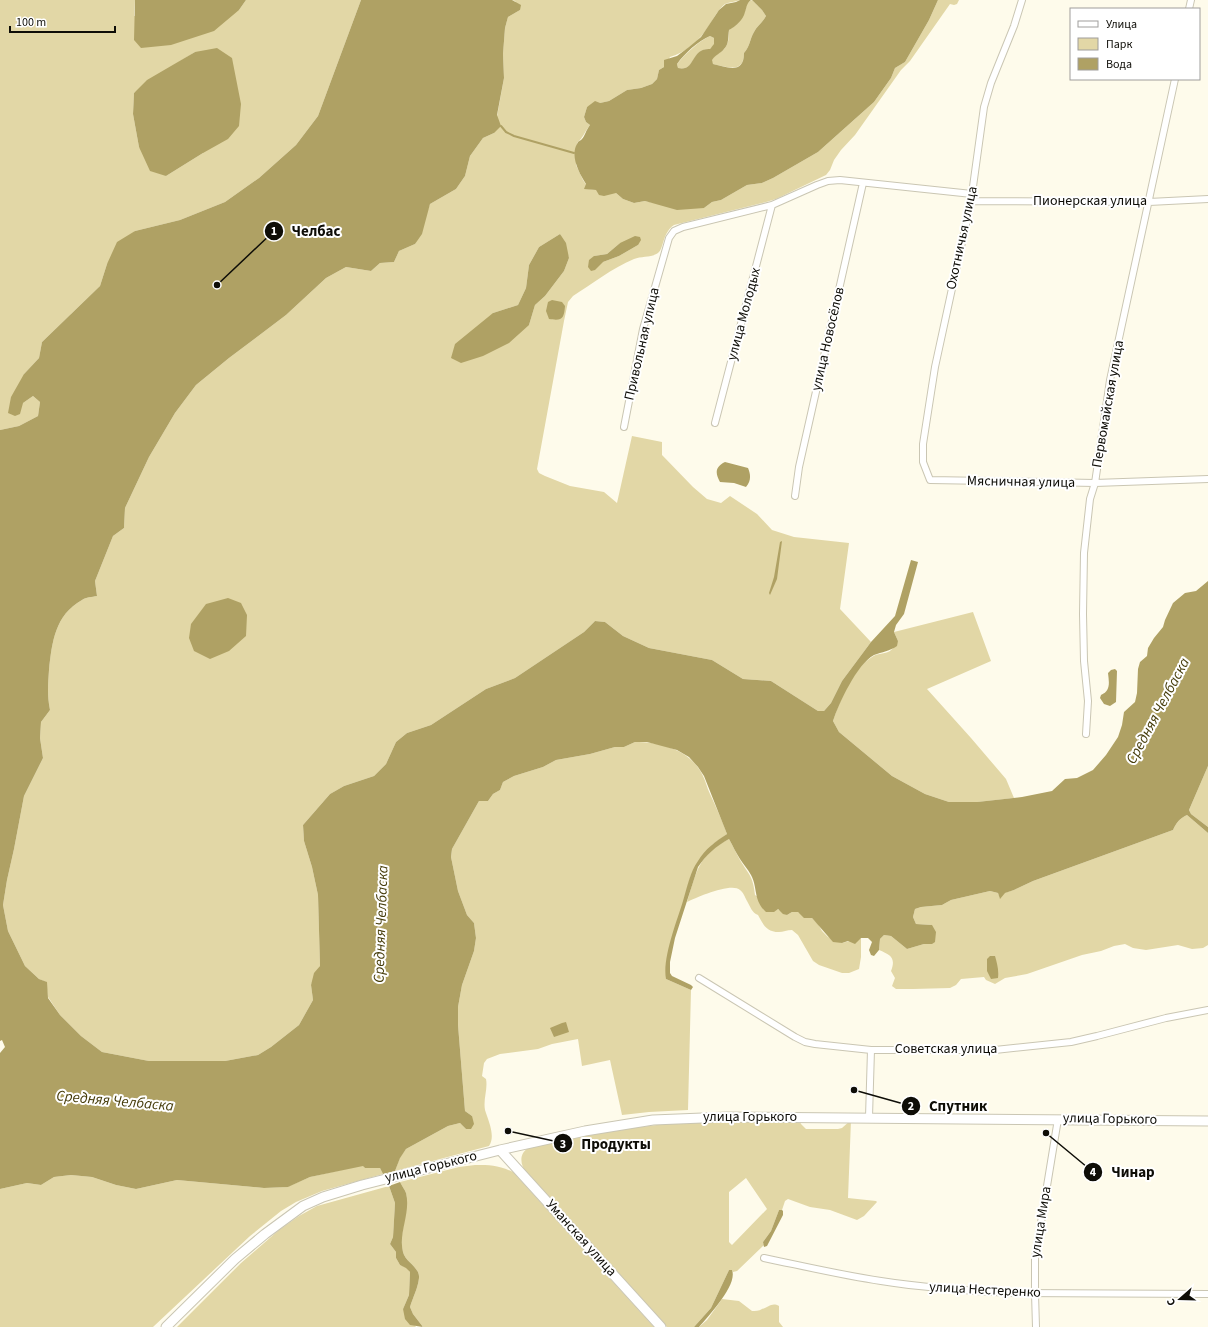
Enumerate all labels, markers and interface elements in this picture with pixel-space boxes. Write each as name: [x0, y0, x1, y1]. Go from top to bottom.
scale bar: [10, 8, 115, 34]
legend: [1070, 8, 1200, 80]
text: 100 m: [16, 14, 46, 31]
text: Улица: [1106, 16, 1137, 33]
text: Парк: [1106, 36, 1132, 53]
text: Вода: [1106, 56, 1132, 73]
street label: Охотничья улица: [941, 184, 983, 292]
street label: Пионерская улица: [1033, 191, 1147, 211]
callout: Челбас: [264, 217, 349, 244]
text: Челбас: [292, 221, 341, 242]
text: 1: [271, 223, 277, 240]
street label: улица Молодых: [722, 265, 766, 363]
street label: улица Новосёлов: [806, 285, 850, 393]
street label: Привольная улица: [619, 286, 665, 402]
street label: Первомайская улица: [1087, 339, 1129, 469]
street label: Мясничная улица: [967, 471, 1075, 493]
water label: Средняя Челбаска: [1121, 654, 1195, 768]
water label: Средняя Челбаска: [368, 865, 394, 983]
street label: Советская улица: [895, 1039, 997, 1059]
water label: Средняя Челбаска: [55, 1085, 175, 1117]
callout: Спутник: [901, 1093, 995, 1120]
text: Спутник: [929, 1096, 988, 1117]
text: 2: [908, 1098, 914, 1115]
street label: улица Горького: [703, 1107, 797, 1127]
street label: улица Горького: [1063, 1108, 1157, 1130]
callout: Продукты: [553, 1130, 659, 1157]
text: Продукты: [581, 1134, 651, 1155]
text: 3: [560, 1136, 566, 1153]
street label: улица Горького: [383, 1146, 479, 1188]
callout: Чинар: [1083, 1158, 1163, 1185]
text: Чинар: [1111, 1162, 1155, 1183]
text: 4: [1090, 1164, 1097, 1181]
street label: улица Мира: [1025, 1185, 1057, 1259]
street label: Уманская улица: [541, 1195, 621, 1281]
street label: улица Нестеренко: [929, 1277, 1041, 1303]
north arrow: [1160, 1279, 1200, 1319]
text: С: [1163, 1296, 1179, 1308]

